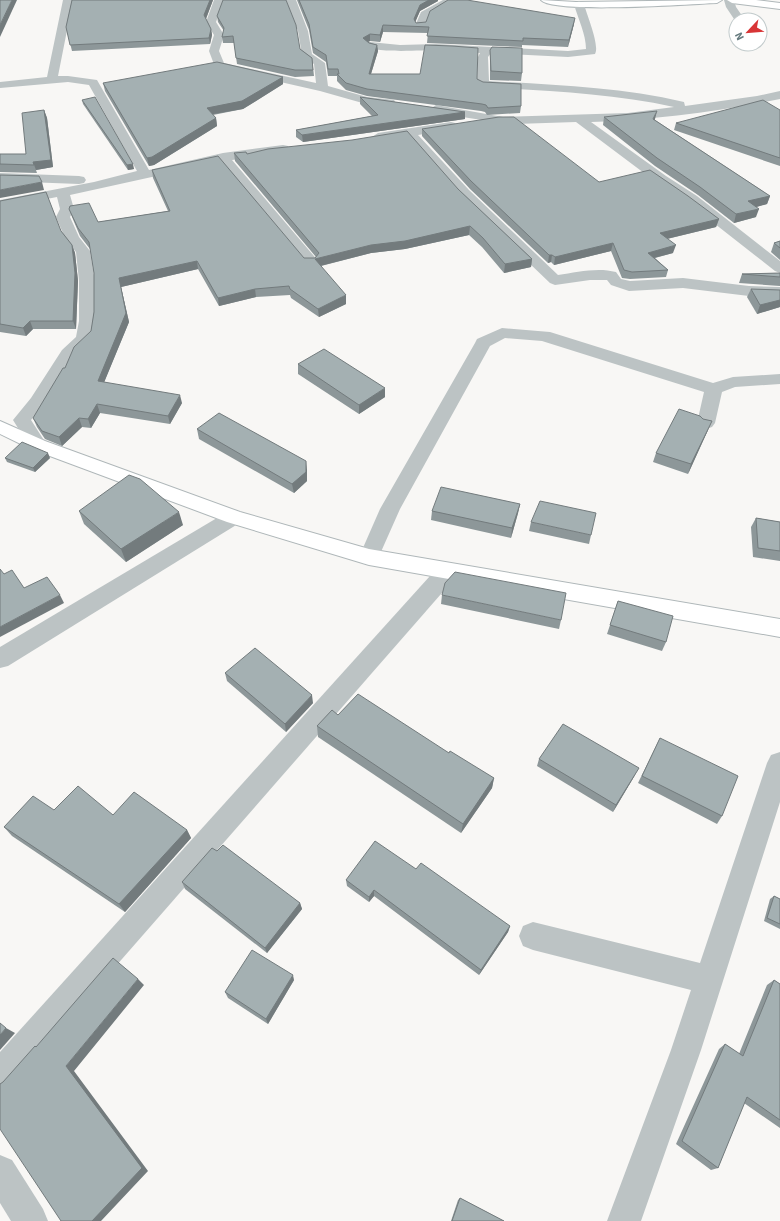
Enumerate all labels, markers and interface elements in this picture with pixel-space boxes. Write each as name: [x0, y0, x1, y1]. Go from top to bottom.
north arrow: [728, 12, 768, 52]
text: N: [731, 30, 748, 43]

